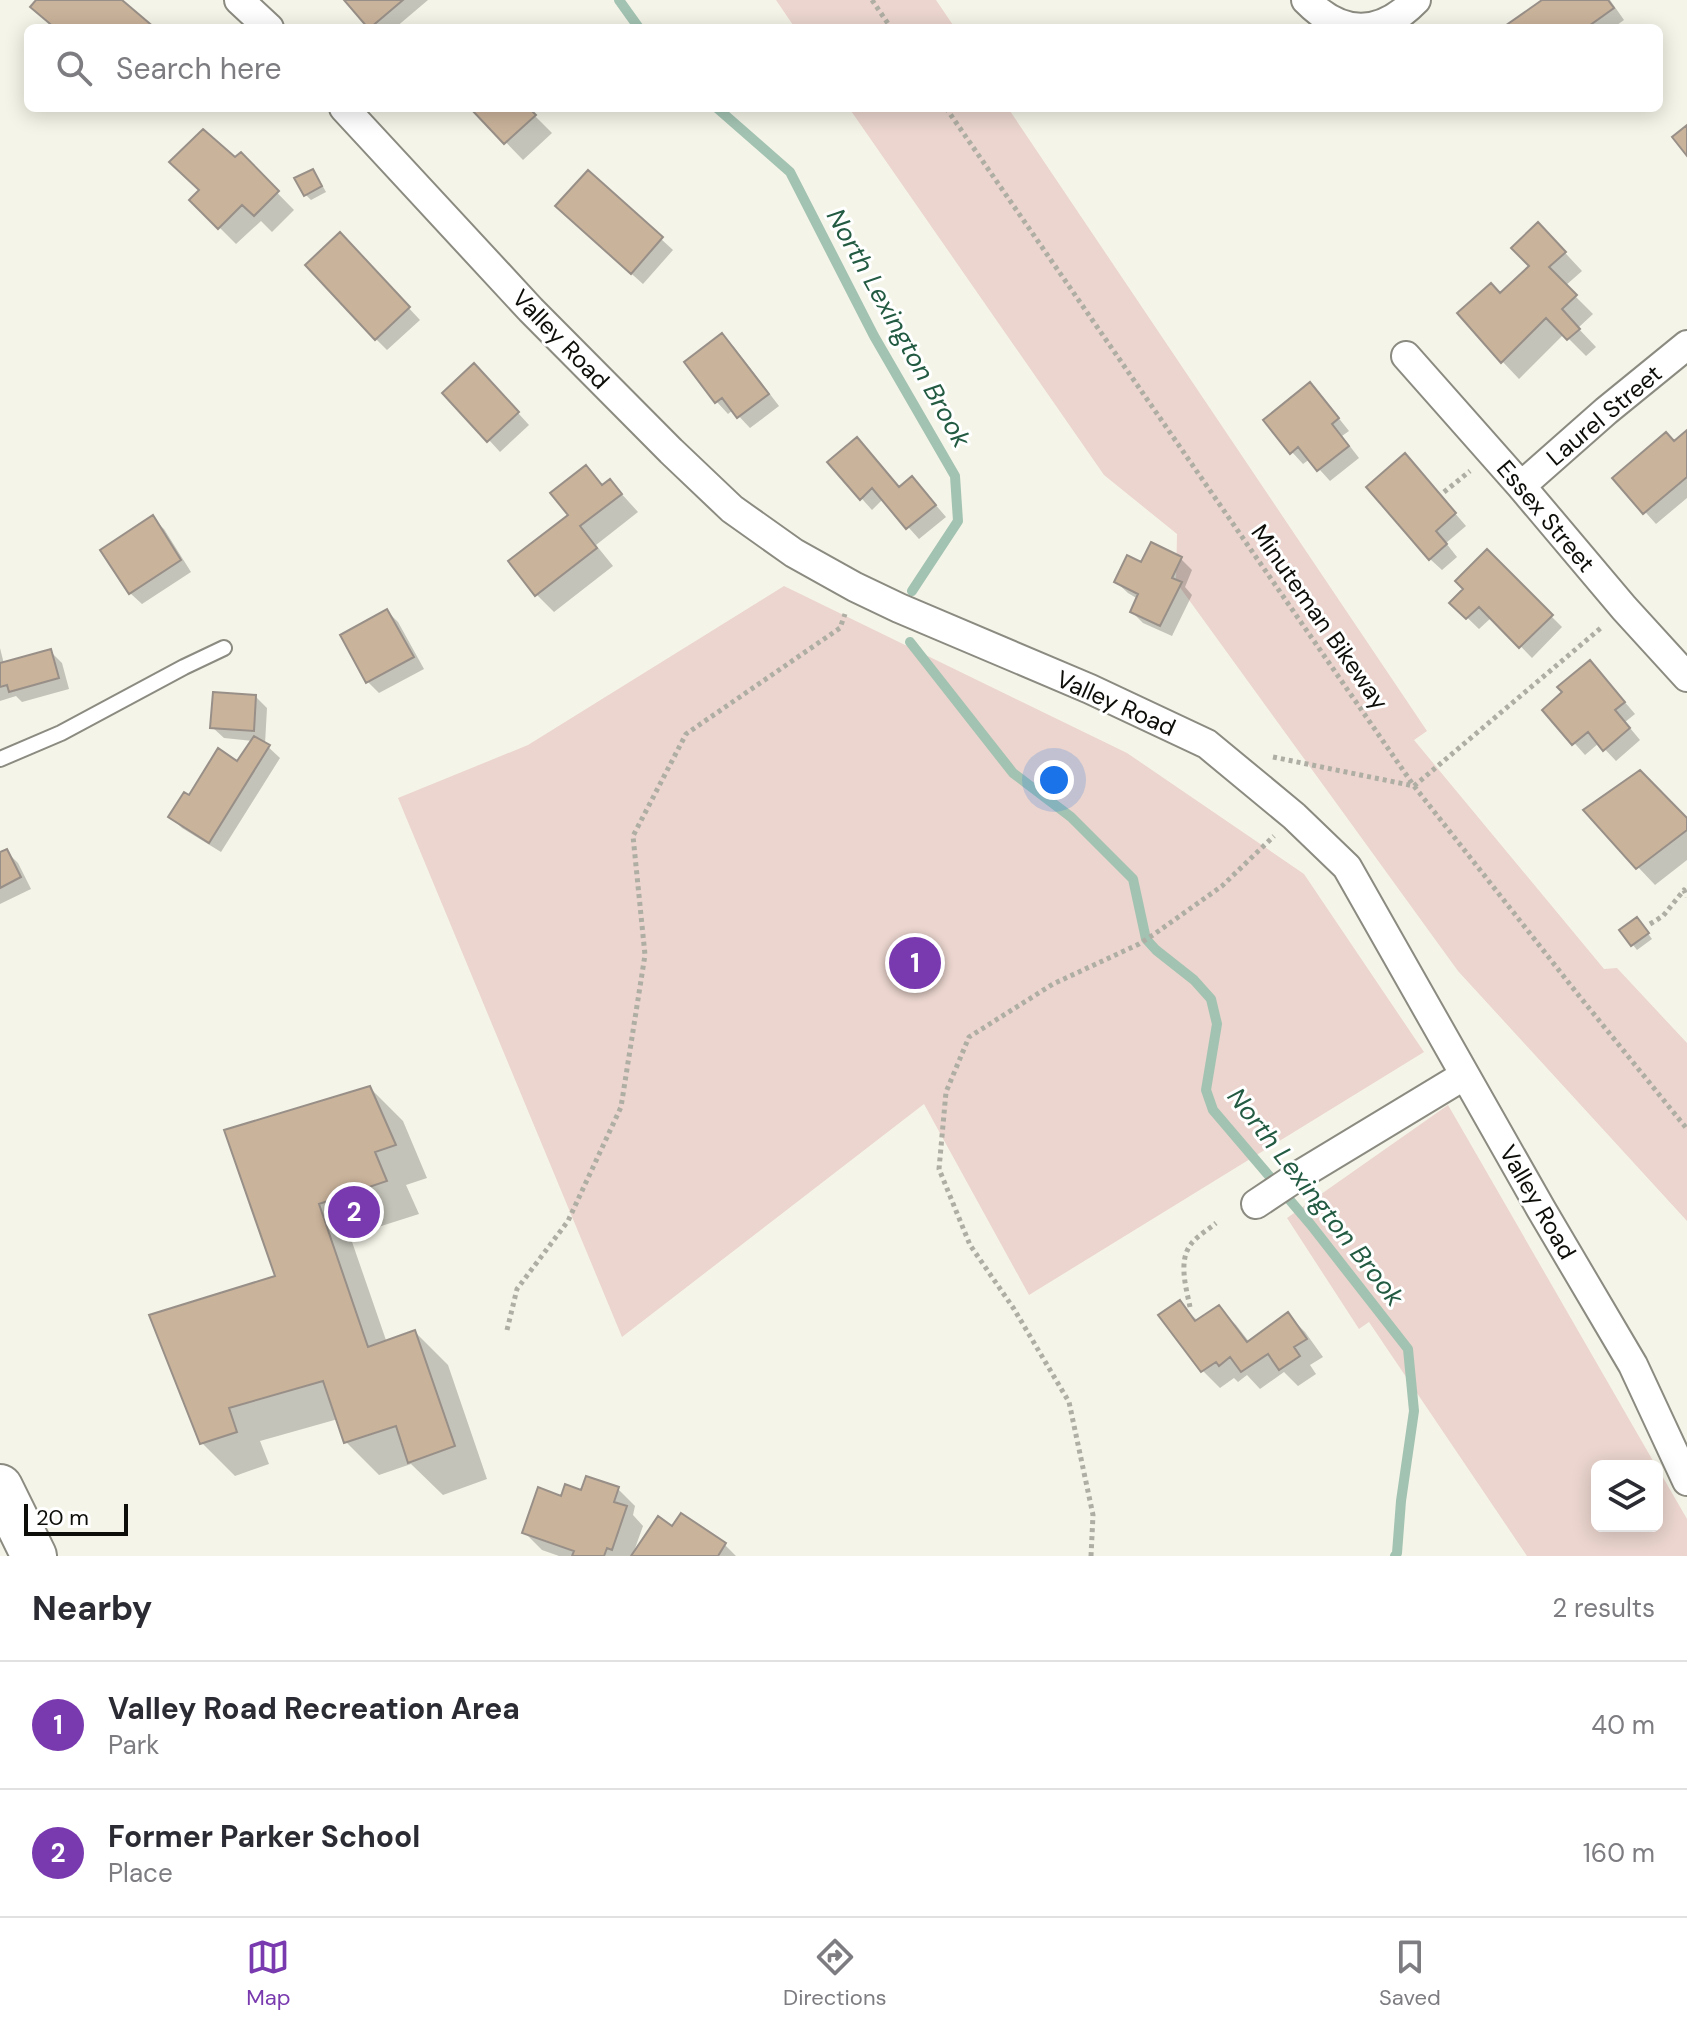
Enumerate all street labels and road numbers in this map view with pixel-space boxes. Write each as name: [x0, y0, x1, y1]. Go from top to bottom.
street label: Valley Road: [506, 282, 616, 396]
street label: Laurel Street: [1540, 358, 1668, 472]
street label: Essex Street: [1490, 454, 1602, 578]
street label: Minuteman Bikeway: [1244, 518, 1396, 716]
street label: Valley Road: [1052, 663, 1180, 743]
street label: Valley Road: [1493, 1139, 1583, 1265]

